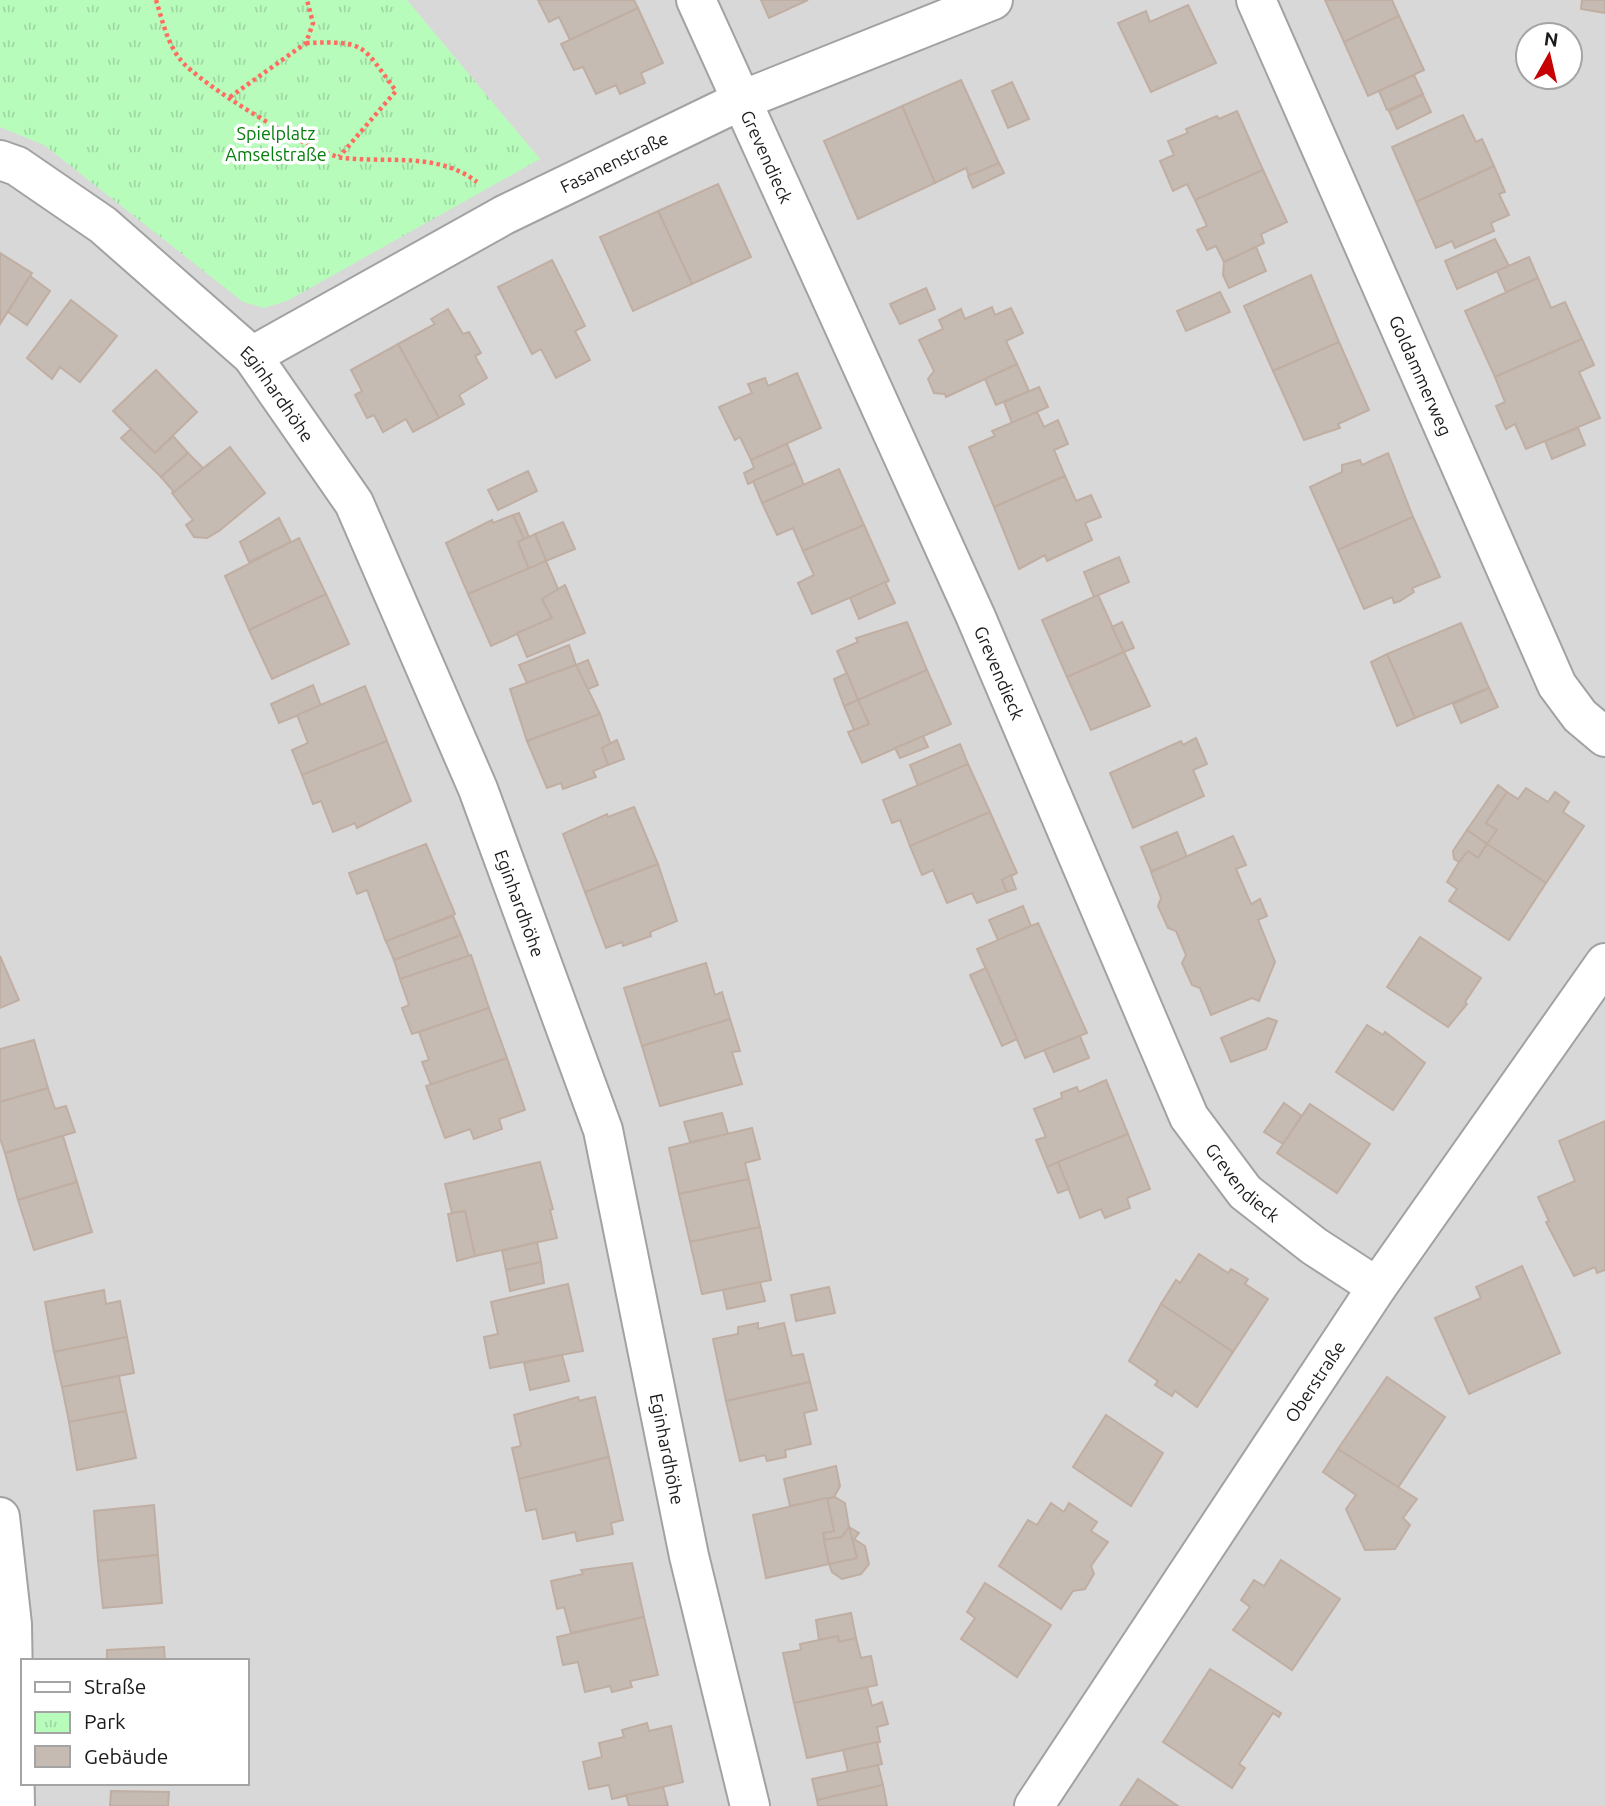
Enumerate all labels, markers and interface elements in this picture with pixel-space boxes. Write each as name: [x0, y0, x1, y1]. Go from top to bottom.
north arrow: [1514, 21, 1584, 91]
text: N: [1543, 27, 1560, 51]
street label: Grevendieck: [737, 107, 797, 206]
park label: Spielplatz Amselstraße: [225, 123, 327, 164]
street label: Fasanenstraße: [557, 127, 671, 196]
street label: Goldammerweg: [1386, 312, 1456, 439]
street label: Eginhardhöhe: [237, 341, 318, 445]
street label: Grevendieck: [971, 623, 1028, 723]
street label: Eginhardhöhe: [491, 847, 549, 960]
street label: Grevendieck: [1202, 1139, 1284, 1225]
street label: Oberstraße: [1281, 1337, 1349, 1426]
street label: Eginhardhöhe: [646, 1392, 688, 1506]
legend: [21, 1659, 248, 1785]
text: Straße: [84, 1674, 146, 1698]
text: Park: [84, 1709, 126, 1733]
text: Gebäude: [84, 1744, 168, 1768]

